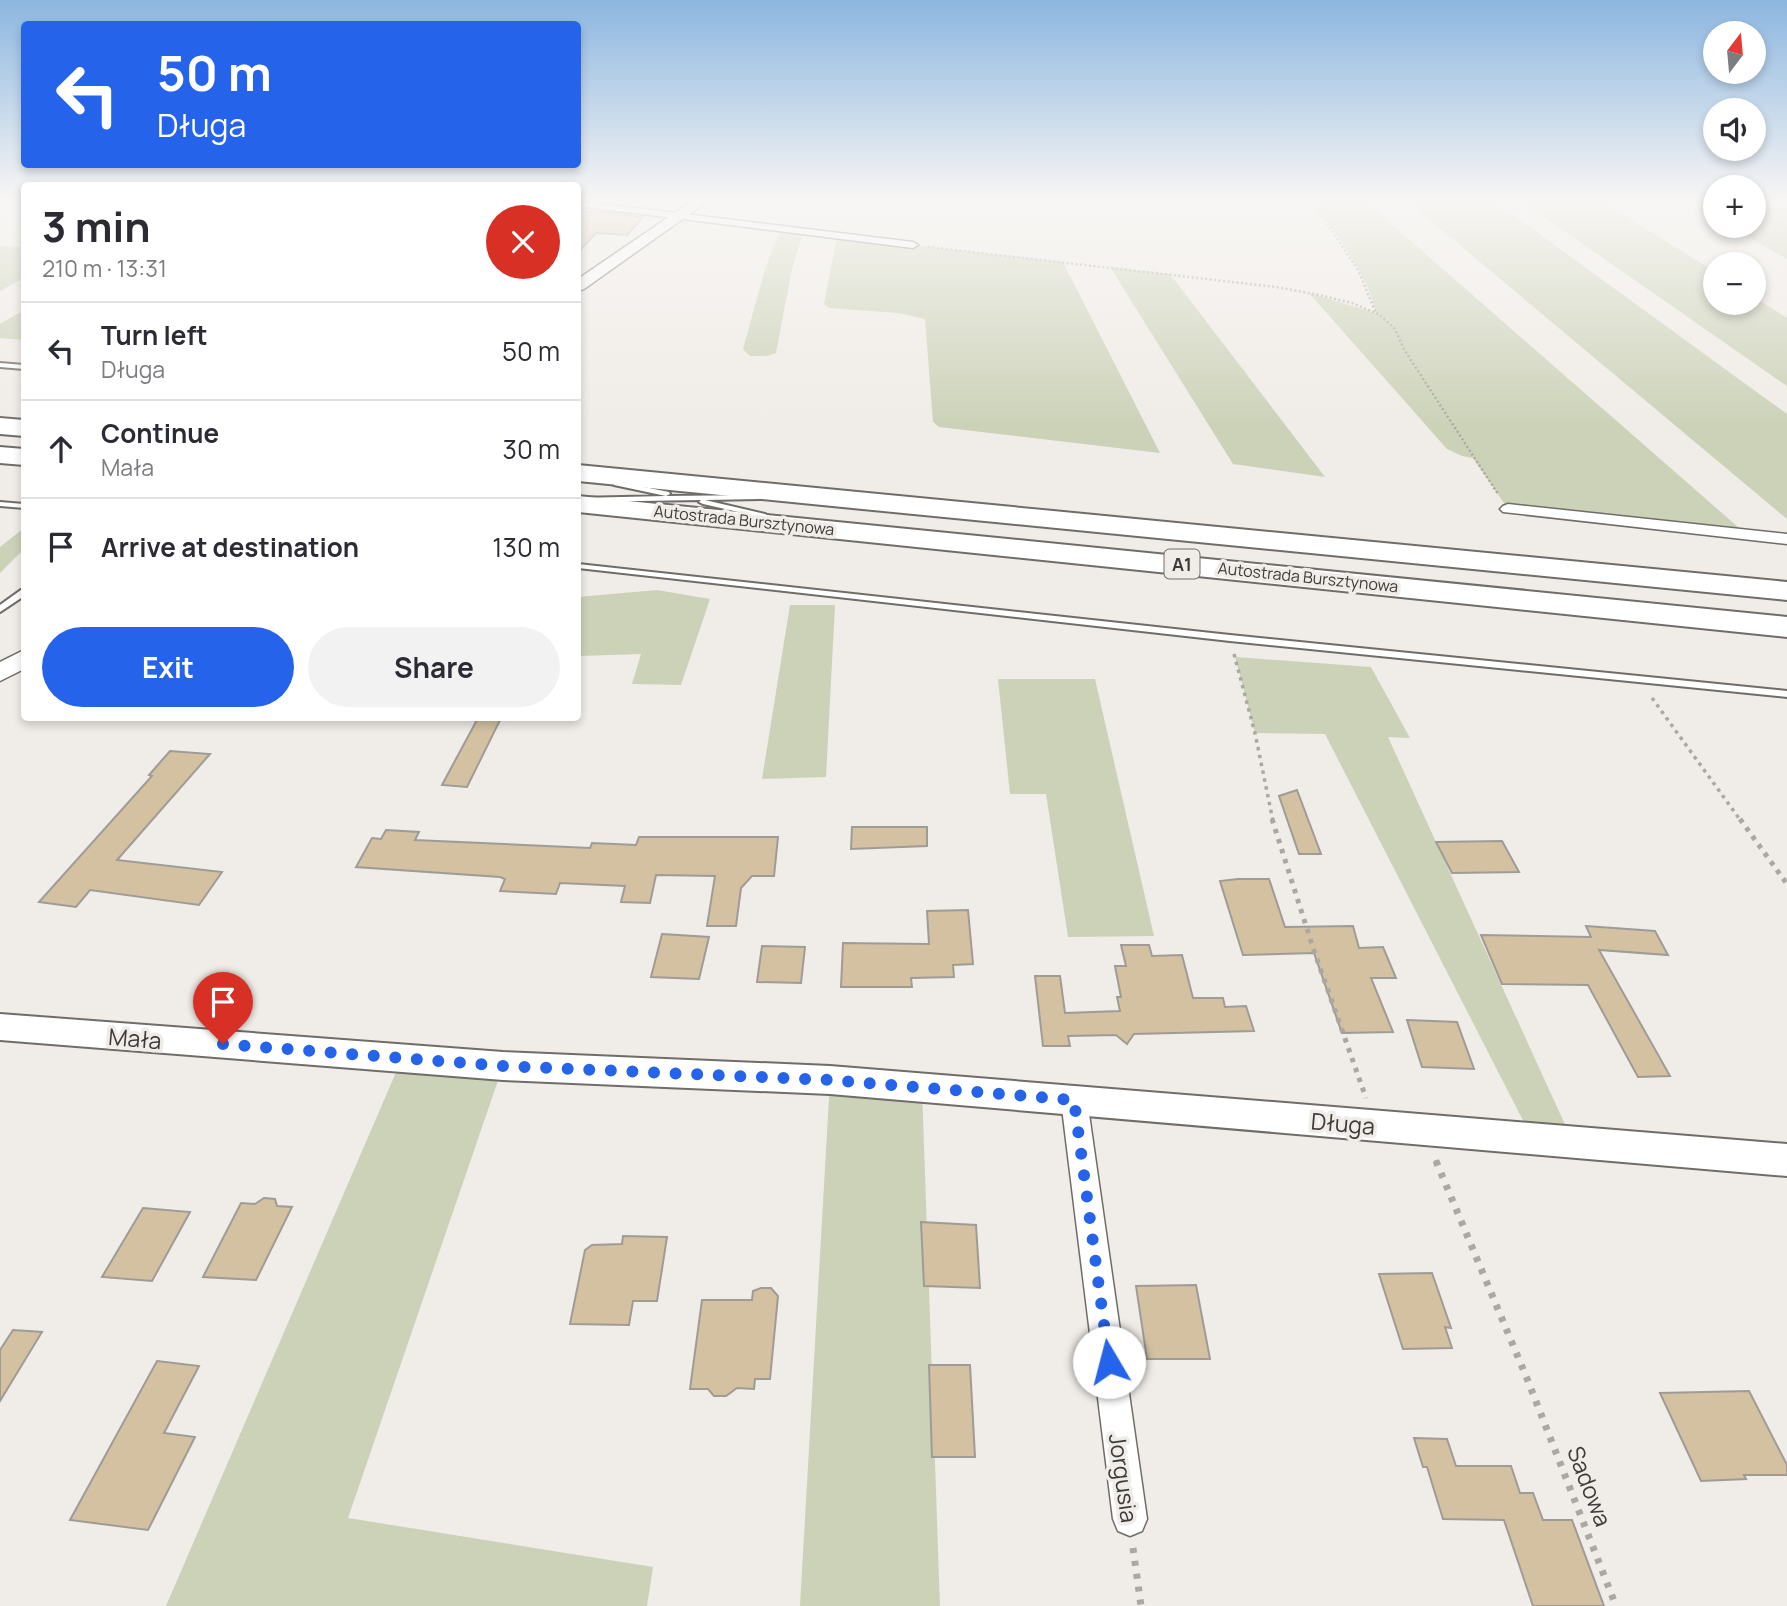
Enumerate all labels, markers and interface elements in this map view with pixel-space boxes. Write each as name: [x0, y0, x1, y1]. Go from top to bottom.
north arrow: [1703, 21, 1766, 84]
map controls: [1703, 21, 1766, 315]
text: 50 m: [157, 39, 272, 106]
icon: left: [42, 49, 133, 140]
button: sound: [1703, 98, 1766, 161]
text: Długa: [157, 103, 246, 147]
button: +: [1703, 175, 1766, 238]
text: 3 min: [42, 197, 151, 255]
button: close: [486, 205, 560, 279]
text: 210 m · 13:31: [42, 252, 167, 284]
button: −: [1703, 252, 1766, 315]
text: Turn left: [101, 317, 208, 353]
icon: left: [42, 332, 80, 370]
text: 50 m: [502, 333, 560, 369]
text: Długa: [101, 353, 165, 385]
text: Continue: [101, 415, 219, 451]
icon: ahead: [42, 430, 80, 468]
text: 30 m: [503, 431, 560, 467]
text: Mała: [101, 451, 154, 483]
street label: Autostrada Bursztynowa: [653, 500, 835, 540]
icon: arrive: [42, 528, 80, 566]
text: Arrive at destination: [101, 529, 359, 565]
text: 130 m: [492, 529, 560, 565]
road number: A1: [1164, 550, 1200, 578]
street label: Autostrada Bursztynowa: [1217, 557, 1399, 597]
button: Exit: [42, 627, 294, 707]
button: Share: [308, 627, 560, 707]
pin: [193, 972, 253, 1044]
icon: arrive: [204, 983, 242, 1021]
street label: Mała: [107, 1020, 163, 1056]
street label: Długa: [1310, 1104, 1376, 1142]
position arrow: [1072, 1325, 1146, 1399]
street label: Jorgusia: [1102, 1431, 1146, 1525]
street label: Sadowa: [1560, 1441, 1620, 1531]

